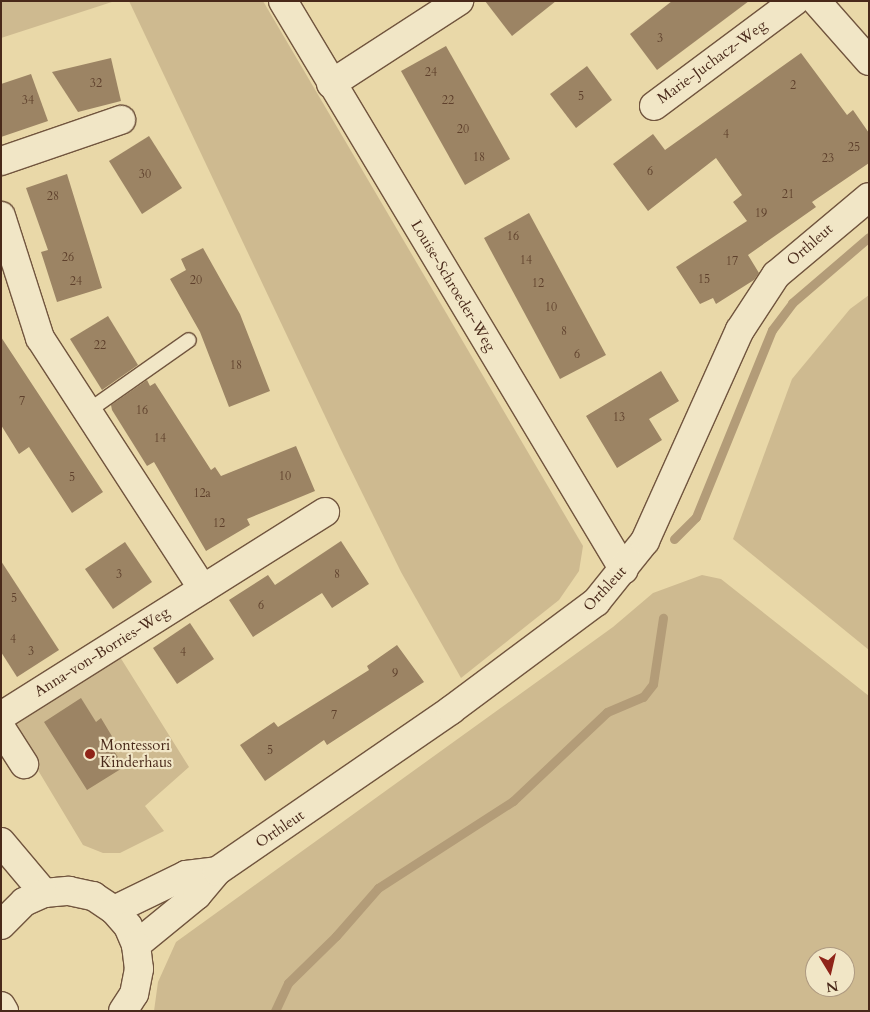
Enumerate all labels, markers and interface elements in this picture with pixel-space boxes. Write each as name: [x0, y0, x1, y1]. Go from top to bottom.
street label: Marie-Juchacz-Weg: [654, 16, 770, 108]
house number: 3: [657, 32, 663, 46]
house number: 24: [425, 66, 437, 80]
house number: 32: [90, 77, 102, 91]
house number: 2: [790, 79, 796, 93]
house number: 5: [578, 90, 584, 104]
house number: 34: [22, 94, 34, 108]
house number: 22: [442, 94, 454, 108]
house number: 20: [457, 123, 469, 137]
house number: 4: [723, 128, 729, 142]
house number: 25: [848, 141, 860, 155]
house number: 18: [473, 151, 485, 165]
house number: 23: [822, 152, 834, 166]
house number: 6: [647, 165, 653, 179]
house number: 30: [139, 168, 151, 182]
house number: 21: [782, 188, 794, 202]
house number: 28: [47, 190, 59, 204]
house number: 19: [755, 207, 767, 221]
street label: Louise-Schroeder-Weg: [407, 217, 499, 355]
street label: Orthleut: [783, 220, 837, 270]
house number: 16: [507, 230, 519, 244]
house number: 26: [62, 251, 74, 265]
house number: 14: [520, 254, 532, 268]
house number: 17: [726, 255, 738, 269]
house number: 15: [698, 273, 710, 287]
house number: 20: [190, 274, 202, 288]
house number: 24: [70, 275, 82, 289]
house number: 12: [532, 277, 544, 291]
house number: 10: [545, 301, 557, 315]
house number: 8: [561, 325, 567, 339]
house number: 22: [94, 339, 106, 353]
house number: 6: [574, 348, 580, 362]
house number: 18: [230, 359, 242, 373]
house number: 7: [19, 395, 25, 409]
house number: 16: [136, 404, 148, 418]
house number: 13: [613, 411, 625, 425]
house number: 14: [154, 432, 166, 446]
house number: 10: [279, 470, 291, 484]
house number: 5: [69, 471, 75, 485]
house number: 12a: [193, 487, 211, 501]
house number: 12: [213, 517, 225, 531]
street label: Orthleut: [580, 563, 630, 615]
house number: 3: [116, 568, 122, 582]
house number: 8: [334, 568, 340, 582]
house number: 5: [11, 592, 17, 606]
house number: 6: [258, 599, 264, 613]
street label: Anna-von-Borries-Weg: [31, 603, 173, 701]
house number: 4: [10, 633, 16, 647]
house number: 3: [28, 645, 34, 659]
house number: 4: [180, 646, 186, 660]
house number: 9: [392, 667, 398, 681]
house number: 7: [331, 709, 337, 723]
place label: Montessori Kinderhaus: [100, 736, 172, 771]
house number: 5: [267, 744, 273, 758]
marker: Montessori Kinderhaus: [84, 748, 96, 760]
street label: Orthleut: [252, 806, 308, 852]
north arrow: [805, 947, 855, 997]
text: N: [825, 976, 840, 997]

